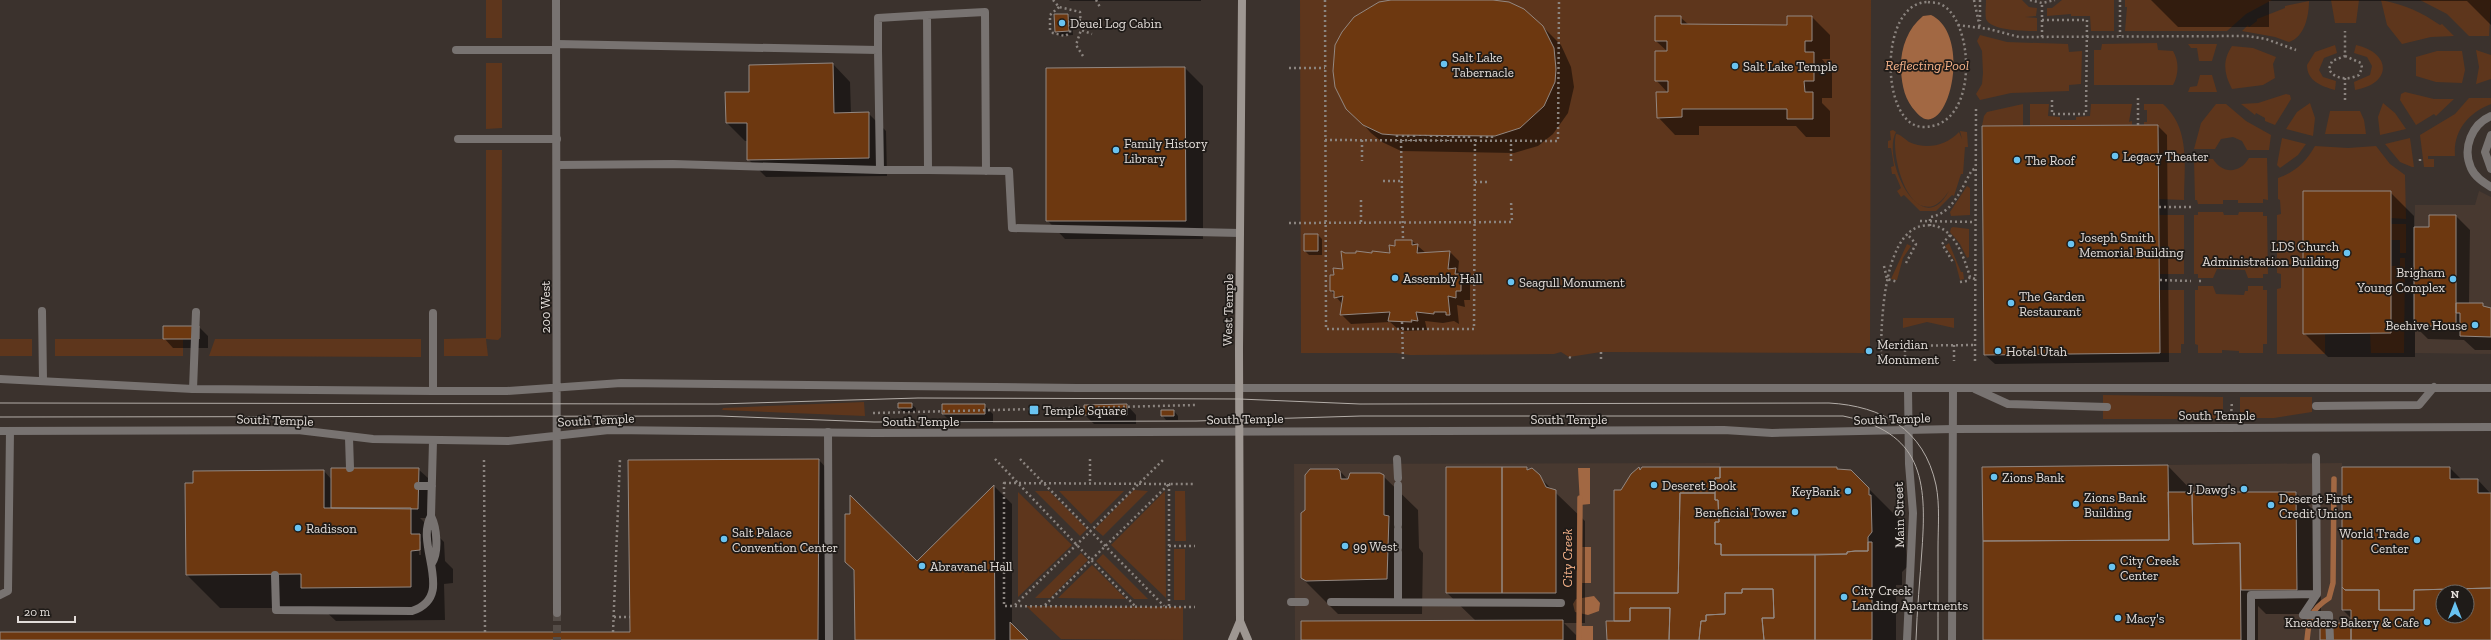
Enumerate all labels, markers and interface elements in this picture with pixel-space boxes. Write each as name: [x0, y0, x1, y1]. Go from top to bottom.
place label: Deuel Log Cabin: [1070, 16, 1162, 31]
marker: Deuel Log Cabin: [1057, 18, 1067, 28]
place label: Salt Lake Tabernacle: [1452, 50, 1514, 80]
water label: Reflecting Pool: [1885, 57, 1969, 74]
marker: Salt Lake Tabernacle: [1439, 59, 1449, 69]
place label: Salt Lake Temple: [1743, 59, 1837, 74]
marker: Salt Lake Temple: [1730, 61, 1740, 71]
place label: Family History Library: [1124, 136, 1208, 166]
marker: Family History Library: [1111, 145, 1121, 155]
place label: Legacy Theater: [2123, 149, 2209, 164]
marker: Legacy Theater: [2110, 151, 2120, 161]
place label: The Roof: [2025, 153, 2076, 168]
marker: The Roof: [2012, 155, 2022, 165]
place label: Joseph Smith Memorial Building: [2079, 230, 2184, 260]
marker: Joseph Smith Memorial Building: [2066, 239, 2076, 249]
place label: LDS Church Administration Building: [2202, 239, 2340, 269]
marker: LDS Church Administration Building: [2342, 248, 2352, 258]
place label: Brigham Young Complex: [2356, 265, 2446, 295]
place label: Assembly Hall: [1403, 271, 1483, 286]
marker: Assembly Hall: [1390, 273, 1400, 283]
street label: West Temple: [1220, 274, 1236, 346]
marker: Brigham Young Complex: [2448, 274, 2458, 284]
place label: Seagull Monument: [1519, 275, 1625, 290]
marker: Seagull Monument: [1506, 277, 1516, 287]
street label: 200 West: [538, 281, 553, 333]
place label: The Garden Restaurant: [2019, 289, 2085, 319]
marker: The Garden Restaurant: [2006, 298, 2016, 308]
place label: Beehive House: [2385, 318, 2467, 333]
marker: Beehive House: [2470, 320, 2480, 330]
place label: Meridian Monument: [1877, 337, 1939, 367]
place label: Hotel Utah: [2006, 344, 2068, 359]
marker: Meridian Monument: [1864, 346, 1874, 356]
marker: Hotel Utah: [1993, 346, 2003, 356]
place label: Temple Square: [1043, 403, 1126, 418]
marker: Temple Square: [1028, 404, 1040, 416]
street label: South Temple: [2179, 408, 2255, 423]
street label: South Temple: [557, 410, 635, 430]
street label: South Temple: [1853, 410, 1931, 428]
street label: South Temple: [236, 411, 314, 429]
street label: South Temple: [1206, 411, 1284, 427]
street label: South Temple: [1531, 412, 1607, 427]
street label: South Temple: [883, 414, 959, 429]
place label: Zions Bank: [2002, 470, 2064, 485]
marker: Zions Bank: [1989, 472, 1999, 482]
place label: Deseret Book: [1662, 478, 1737, 493]
marker: Deseret Book: [1649, 480, 1659, 490]
street label: Main Street: [1891, 482, 1907, 548]
place label: J Dawg's: [2187, 482, 2236, 497]
place label: KeyBank: [1792, 484, 1840, 499]
marker: J Dawg's: [2239, 484, 2249, 494]
marker: KeyBank: [1843, 486, 1853, 496]
place label: Zions Bank Building: [2084, 490, 2146, 520]
place label: Deseret First Credit Union: [2279, 491, 2352, 521]
marker: Zions Bank Building: [2071, 499, 2081, 509]
marker: Deseret First Credit Union: [2266, 500, 2276, 510]
place label: Beneficial Tower: [1695, 505, 1787, 520]
marker: Beneficial Tower: [1790, 507, 1800, 517]
place label: Radisson: [306, 521, 357, 536]
marker: Radisson: [293, 523, 303, 533]
place label: Salt Palace Convention Center: [732, 525, 838, 555]
place label: World Trade Center: [2339, 526, 2409, 556]
water label: City Creek: [1559, 529, 1576, 587]
marker: Salt Palace Convention Center: [719, 534, 729, 544]
marker: World Trade Center: [2412, 535, 2422, 545]
place label: 99 West: [1353, 539, 1398, 554]
marker: 99 West: [1340, 541, 1350, 551]
place label: City Creek Center: [2120, 553, 2179, 583]
place label: Abravanel Hall: [930, 559, 1013, 574]
marker: Abravanel Hall: [917, 561, 927, 571]
marker: City Creek Center: [2107, 562, 2117, 572]
place label: City Creek Landing Apartments: [1852, 583, 1968, 613]
north arrow: [2435, 584, 2475, 624]
text: N: [2451, 588, 2460, 601]
marker: City Creek Landing Apartments: [1839, 592, 1849, 602]
scale bar: [18, 598, 75, 624]
text: 20 m: [24, 605, 51, 619]
place label: Macy's: [2126, 611, 2165, 626]
marker: Macy's: [2113, 613, 2123, 623]
place label: Kneaders Bakery & Cafe: [2285, 615, 2419, 630]
marker: Kneaders Bakery & Cafe: [2422, 617, 2432, 627]

